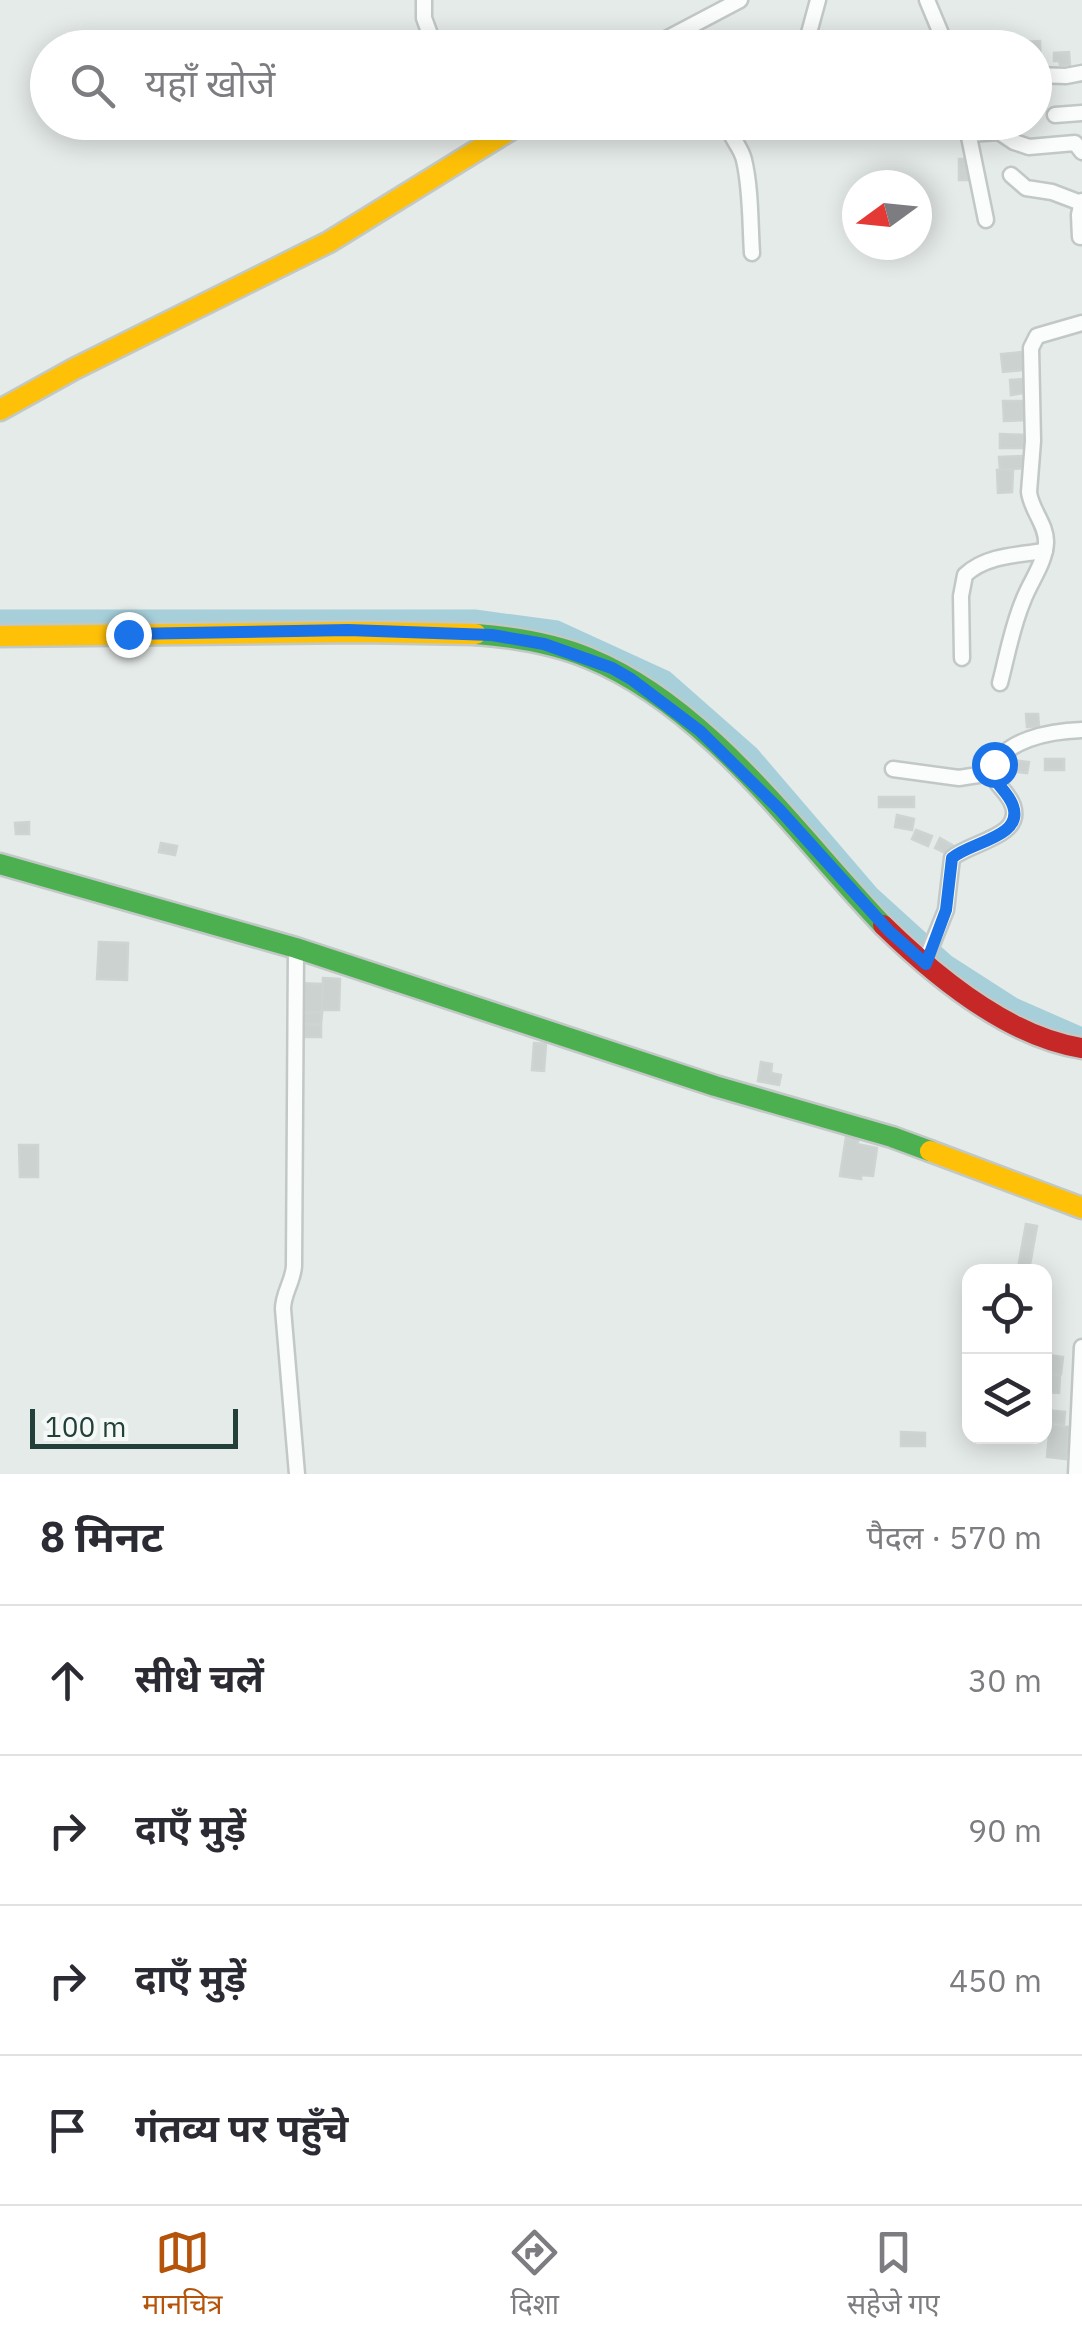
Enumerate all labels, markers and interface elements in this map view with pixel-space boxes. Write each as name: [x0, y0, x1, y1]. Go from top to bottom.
search box: [30, 30, 1052, 140]
icon: search: [65, 58, 120, 113]
text: यहाँ खोजें: [145, 58, 275, 107]
north arrow: [842, 170, 932, 260]
route end: [106, 612, 152, 658]
route start: [972, 742, 1018, 788]
map controls: [962, 1264, 1052, 1444]
button: locate: [962, 1264, 1052, 1354]
button: layers: [962, 1354, 1052, 1444]
scale bar: [30, 1404, 238, 1448]
text: 100 m: [45, 1408, 126, 1445]
text: 8 मिनट: [40, 1509, 163, 1564]
text: पैदल · 570 m: [867, 1516, 1042, 1558]
icon: ahead: [40, 1653, 95, 1708]
text: सीधे चलें: [135, 1653, 264, 1702]
text: 30 m: [968, 1659, 1042, 1701]
icon: right: [40, 1803, 95, 1858]
text: दाएँ मुड़ें: [135, 1803, 246, 1852]
text: 90 m: [968, 1809, 1042, 1851]
icon: right: [40, 1953, 95, 2008]
text: दाएँ मुड़ें: [135, 1953, 246, 2002]
text: 450 m: [949, 1959, 1042, 2001]
icon: arrive: [40, 2103, 95, 2158]
text: गंतव्य पर पहुँचे: [135, 2103, 348, 2152]
tab: मानचित्र: [142, 2225, 222, 2325]
tab: दिशा: [507, 2225, 562, 2325]
tab: सहेजे गए: [847, 2225, 940, 2325]

